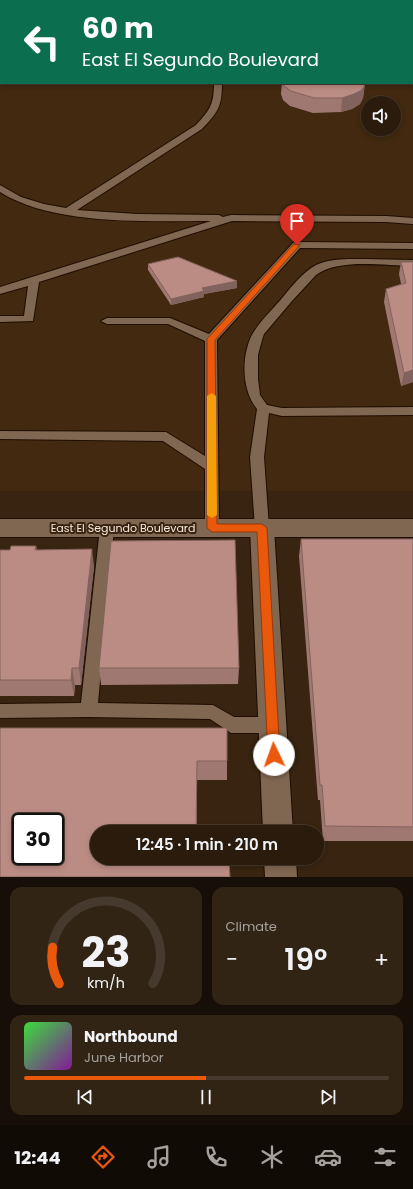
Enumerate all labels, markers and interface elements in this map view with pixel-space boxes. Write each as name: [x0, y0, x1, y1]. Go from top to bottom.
text: 60 m: [82, 9, 154, 48]
icon: left: [16, 16, 68, 68]
text: East El Segundo Boulevard: [82, 47, 319, 72]
map controls: [361, 96, 401, 136]
button: sound: [361, 96, 401, 136]
pin: [280, 204, 314, 245]
icon: arrive: [286, 210, 308, 232]
street label: East El Segundo Boulevard: [51, 520, 195, 536]
position arrow: [253, 734, 295, 776]
speed limit sign: 30: [12, 813, 64, 865]
text: 12:45 · 1 min · 210 m: [136, 834, 278, 855]
text: Climate: [226, 917, 277, 936]
text: 23: [81, 923, 130, 982]
text: 19°: [284, 938, 327, 981]
text: −: [226, 944, 238, 975]
text: +: [374, 944, 389, 975]
text: km/h: [87, 973, 125, 993]
text: Northbound: [84, 1026, 178, 1047]
text: June Harbor: [84, 1048, 164, 1067]
icon: previous: [74, 1086, 96, 1108]
icon: pause: [195, 1086, 217, 1108]
icon: next: [317, 1086, 339, 1108]
icon: directions: [89, 1143, 117, 1171]
icon: music: [145, 1143, 173, 1171]
icon: phone: [202, 1143, 230, 1171]
icon: climate: [258, 1143, 286, 1171]
icon: car: [314, 1143, 342, 1171]
icon: filters: [371, 1143, 399, 1171]
text: 12:44: [14, 1145, 61, 1170]

